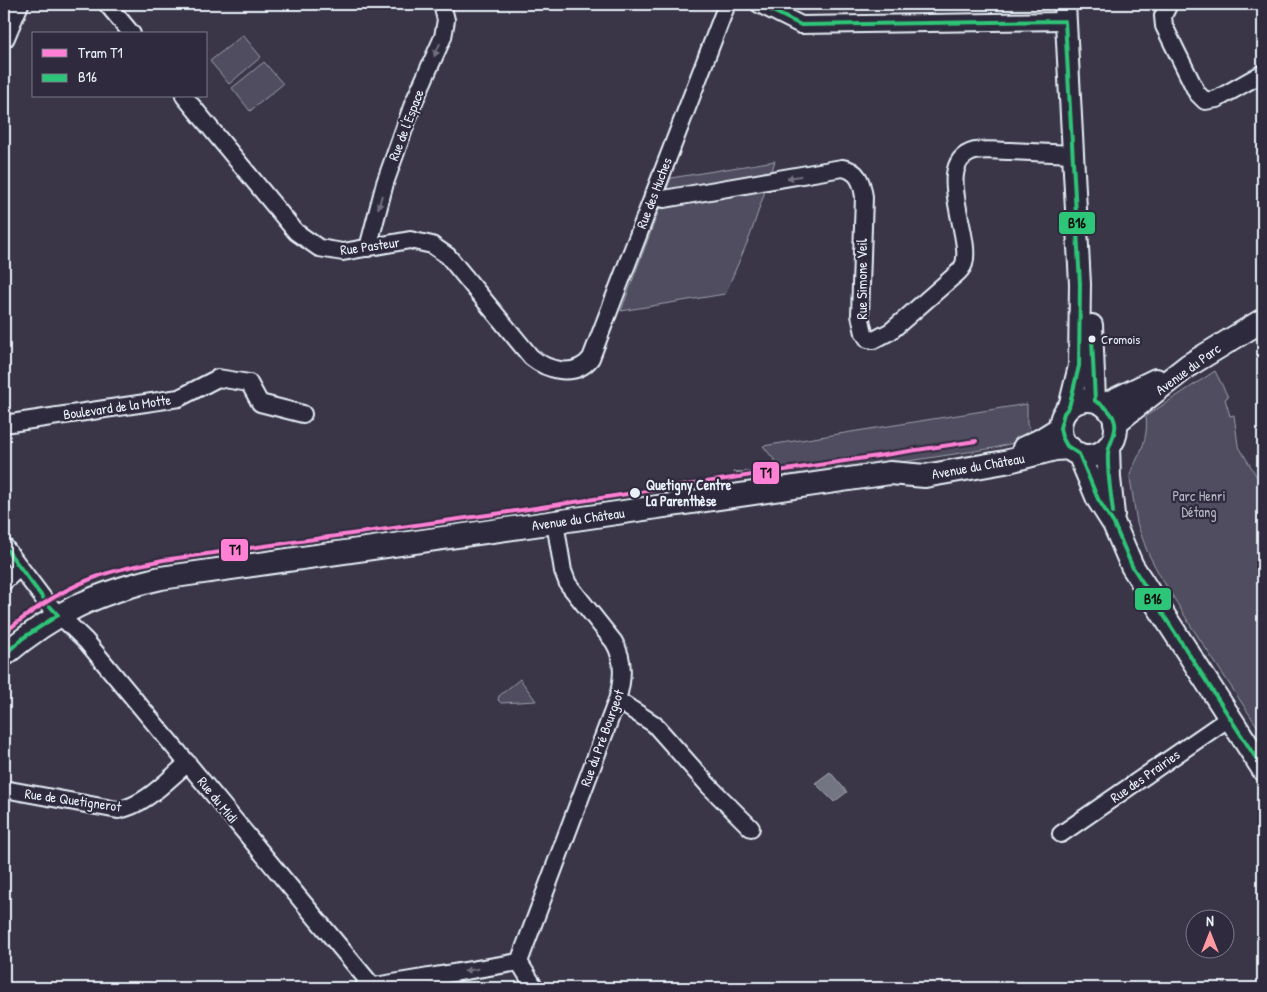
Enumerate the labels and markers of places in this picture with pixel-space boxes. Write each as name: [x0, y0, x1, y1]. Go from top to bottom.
place label: Cromois: [1101, 330, 1140, 348]
marker: Cromois: [1087, 334, 1097, 344]
place label: Quetigny Centre La Parenthèse: [646, 475, 732, 510]
marker: Quetigny Centre La Parenthèse: [628, 486, 642, 500]

